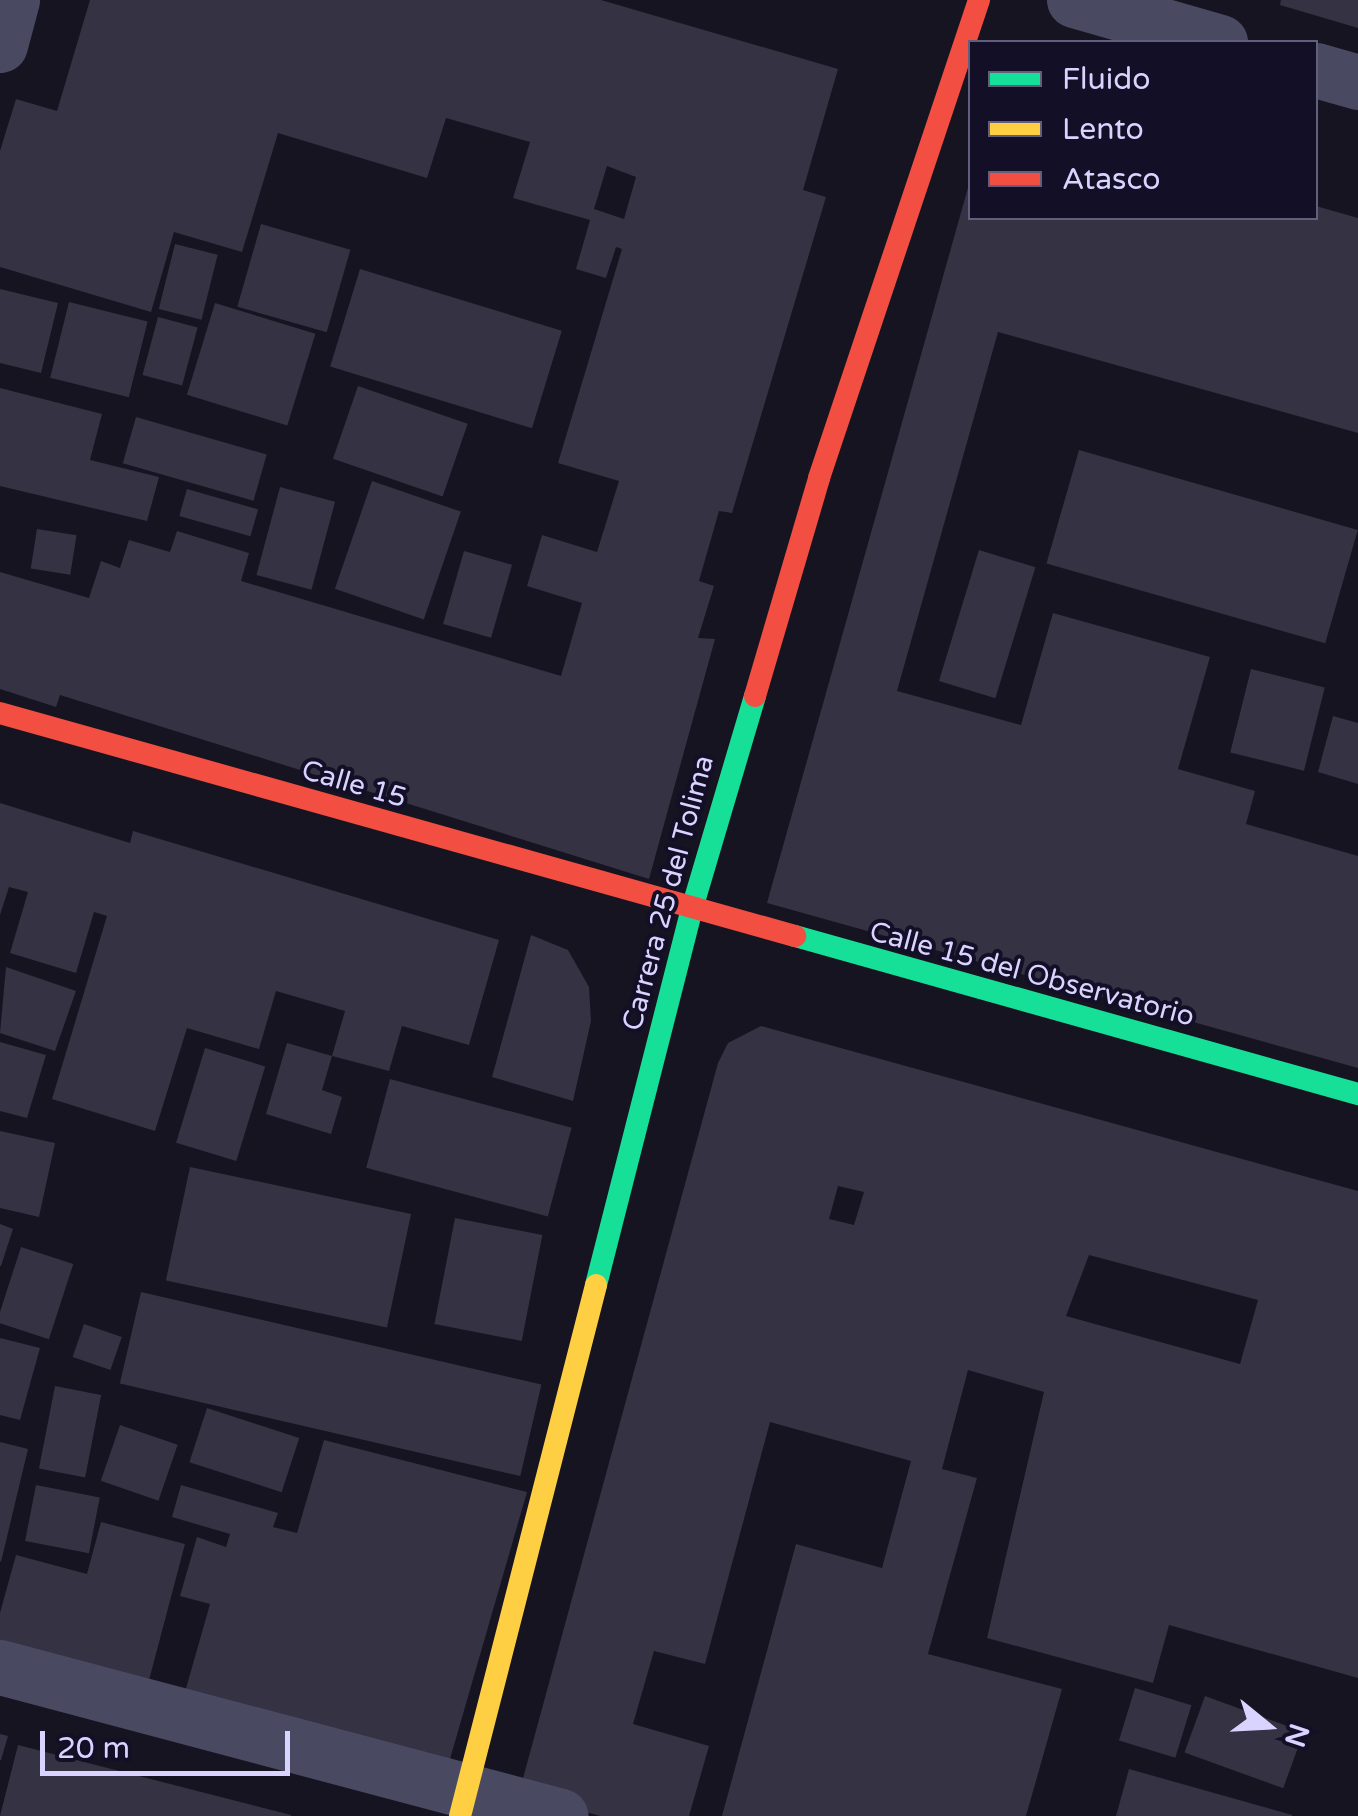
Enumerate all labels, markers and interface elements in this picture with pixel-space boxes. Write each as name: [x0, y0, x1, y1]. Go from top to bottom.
legend: [968, 40, 1318, 220]
text: Fluido: [1062, 61, 1150, 98]
text: Lento: [1062, 111, 1144, 148]
text: Atasco: [1062, 161, 1161, 198]
street label: Carrera 25 del Tolima: [615, 752, 721, 1034]
street label: Calle 15: [298, 753, 410, 815]
street label: Calle 15 del Observatorio: [866, 914, 1198, 1034]
north arrow: [1218, 1676, 1318, 1776]
scale bar: [45, 1711, 295, 1773]
text: N: [1277, 1719, 1316, 1751]
text: 20 m: [57, 1730, 130, 1767]

